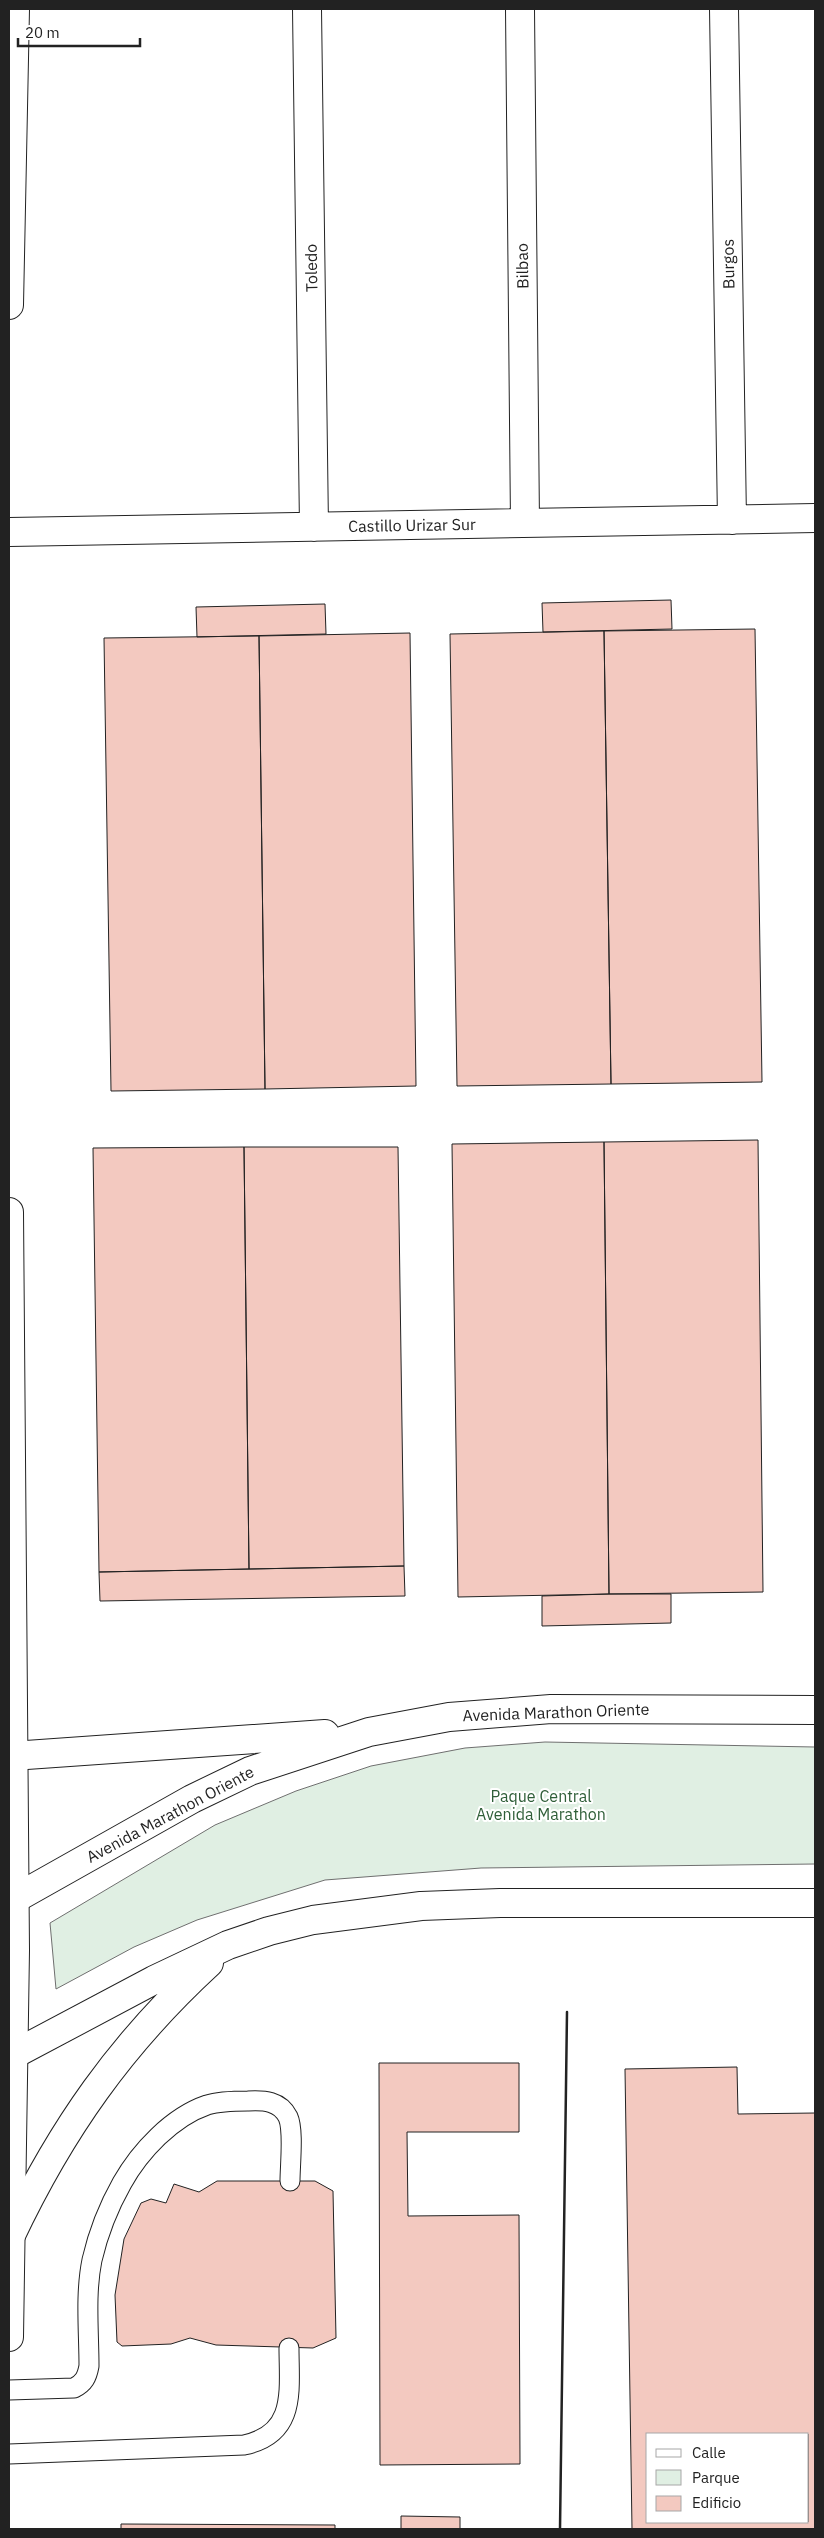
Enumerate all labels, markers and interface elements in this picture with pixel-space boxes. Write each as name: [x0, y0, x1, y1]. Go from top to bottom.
scale bar: [18, 15, 140, 47]
text: 20 m: [25, 23, 60, 42]
street label: Burgos: [718, 239, 738, 289]
street label: Bilbao: [512, 243, 532, 289]
street label: Toledo: [301, 244, 321, 292]
street label: Castillo Urizar Sur: [348, 514, 476, 536]
street label: Avenida Marathon Oriente: [462, 1699, 650, 1725]
street label: Avenida Marathon Oriente: [83, 1761, 257, 1867]
park label: Paque Central Avenida Marathon: [476, 1786, 606, 1824]
legend: [646, 2433, 809, 2523]
text: Calle: [692, 2443, 726, 2462]
text: Parque: [692, 2468, 740, 2487]
text: Edificio: [692, 2493, 741, 2512]

